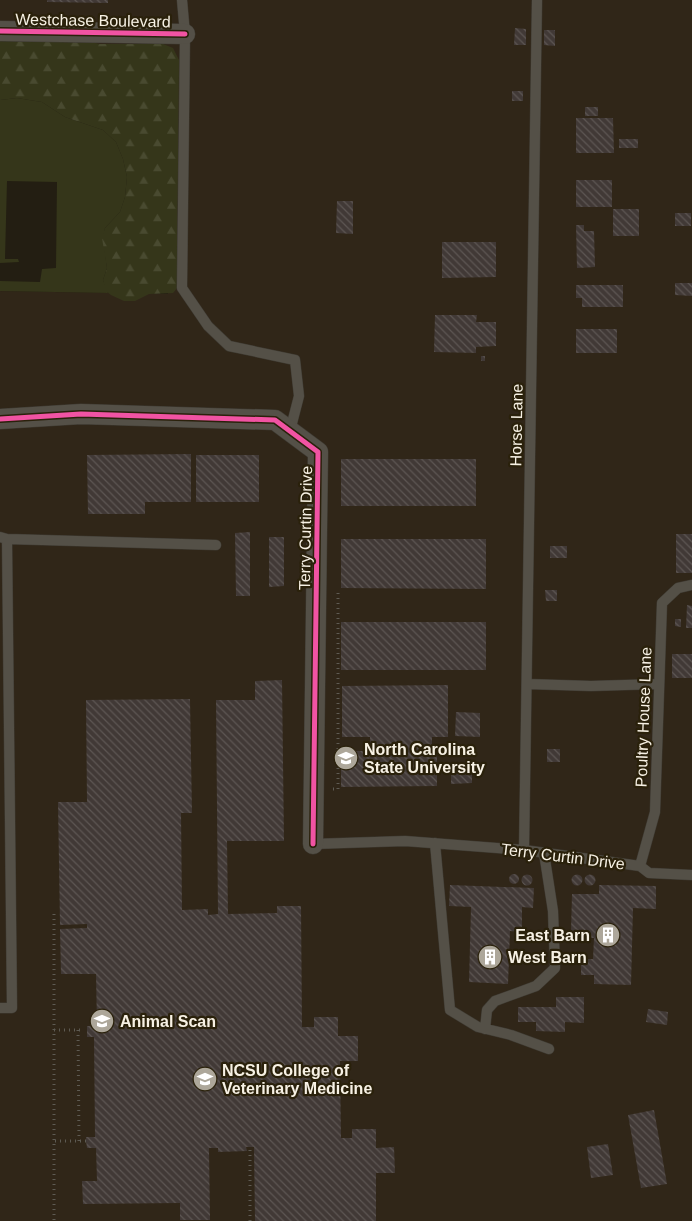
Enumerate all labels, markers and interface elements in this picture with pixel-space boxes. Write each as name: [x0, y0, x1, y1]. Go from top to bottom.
street label: Westchase Boulevard: [15, 11, 171, 30]
street label: Horse Lane: [507, 383, 526, 467]
street label: Terry Curtin Drive: [296, 466, 315, 590]
street label: Poultry House Lane: [633, 646, 654, 788]
place label: North Carolina State University: [364, 741, 485, 776]
school or university icon: North Carolina State University: [333, 745, 359, 771]
street label: Terry Curtin Drive: [500, 840, 626, 873]
building icon: East Barn: [595, 922, 621, 948]
place label: East Barn: [515, 927, 590, 944]
building icon: West Barn: [477, 944, 503, 970]
place label: West Barn: [508, 949, 587, 966]
school or university icon: Animal Scan: [89, 1008, 115, 1034]
place label: Animal Scan: [120, 1013, 216, 1030]
place label: NCSU College of Veterinary Medicine: [222, 1062, 372, 1097]
school or university icon: NCSU College of Veterinary Medicine: [192, 1066, 218, 1092]

